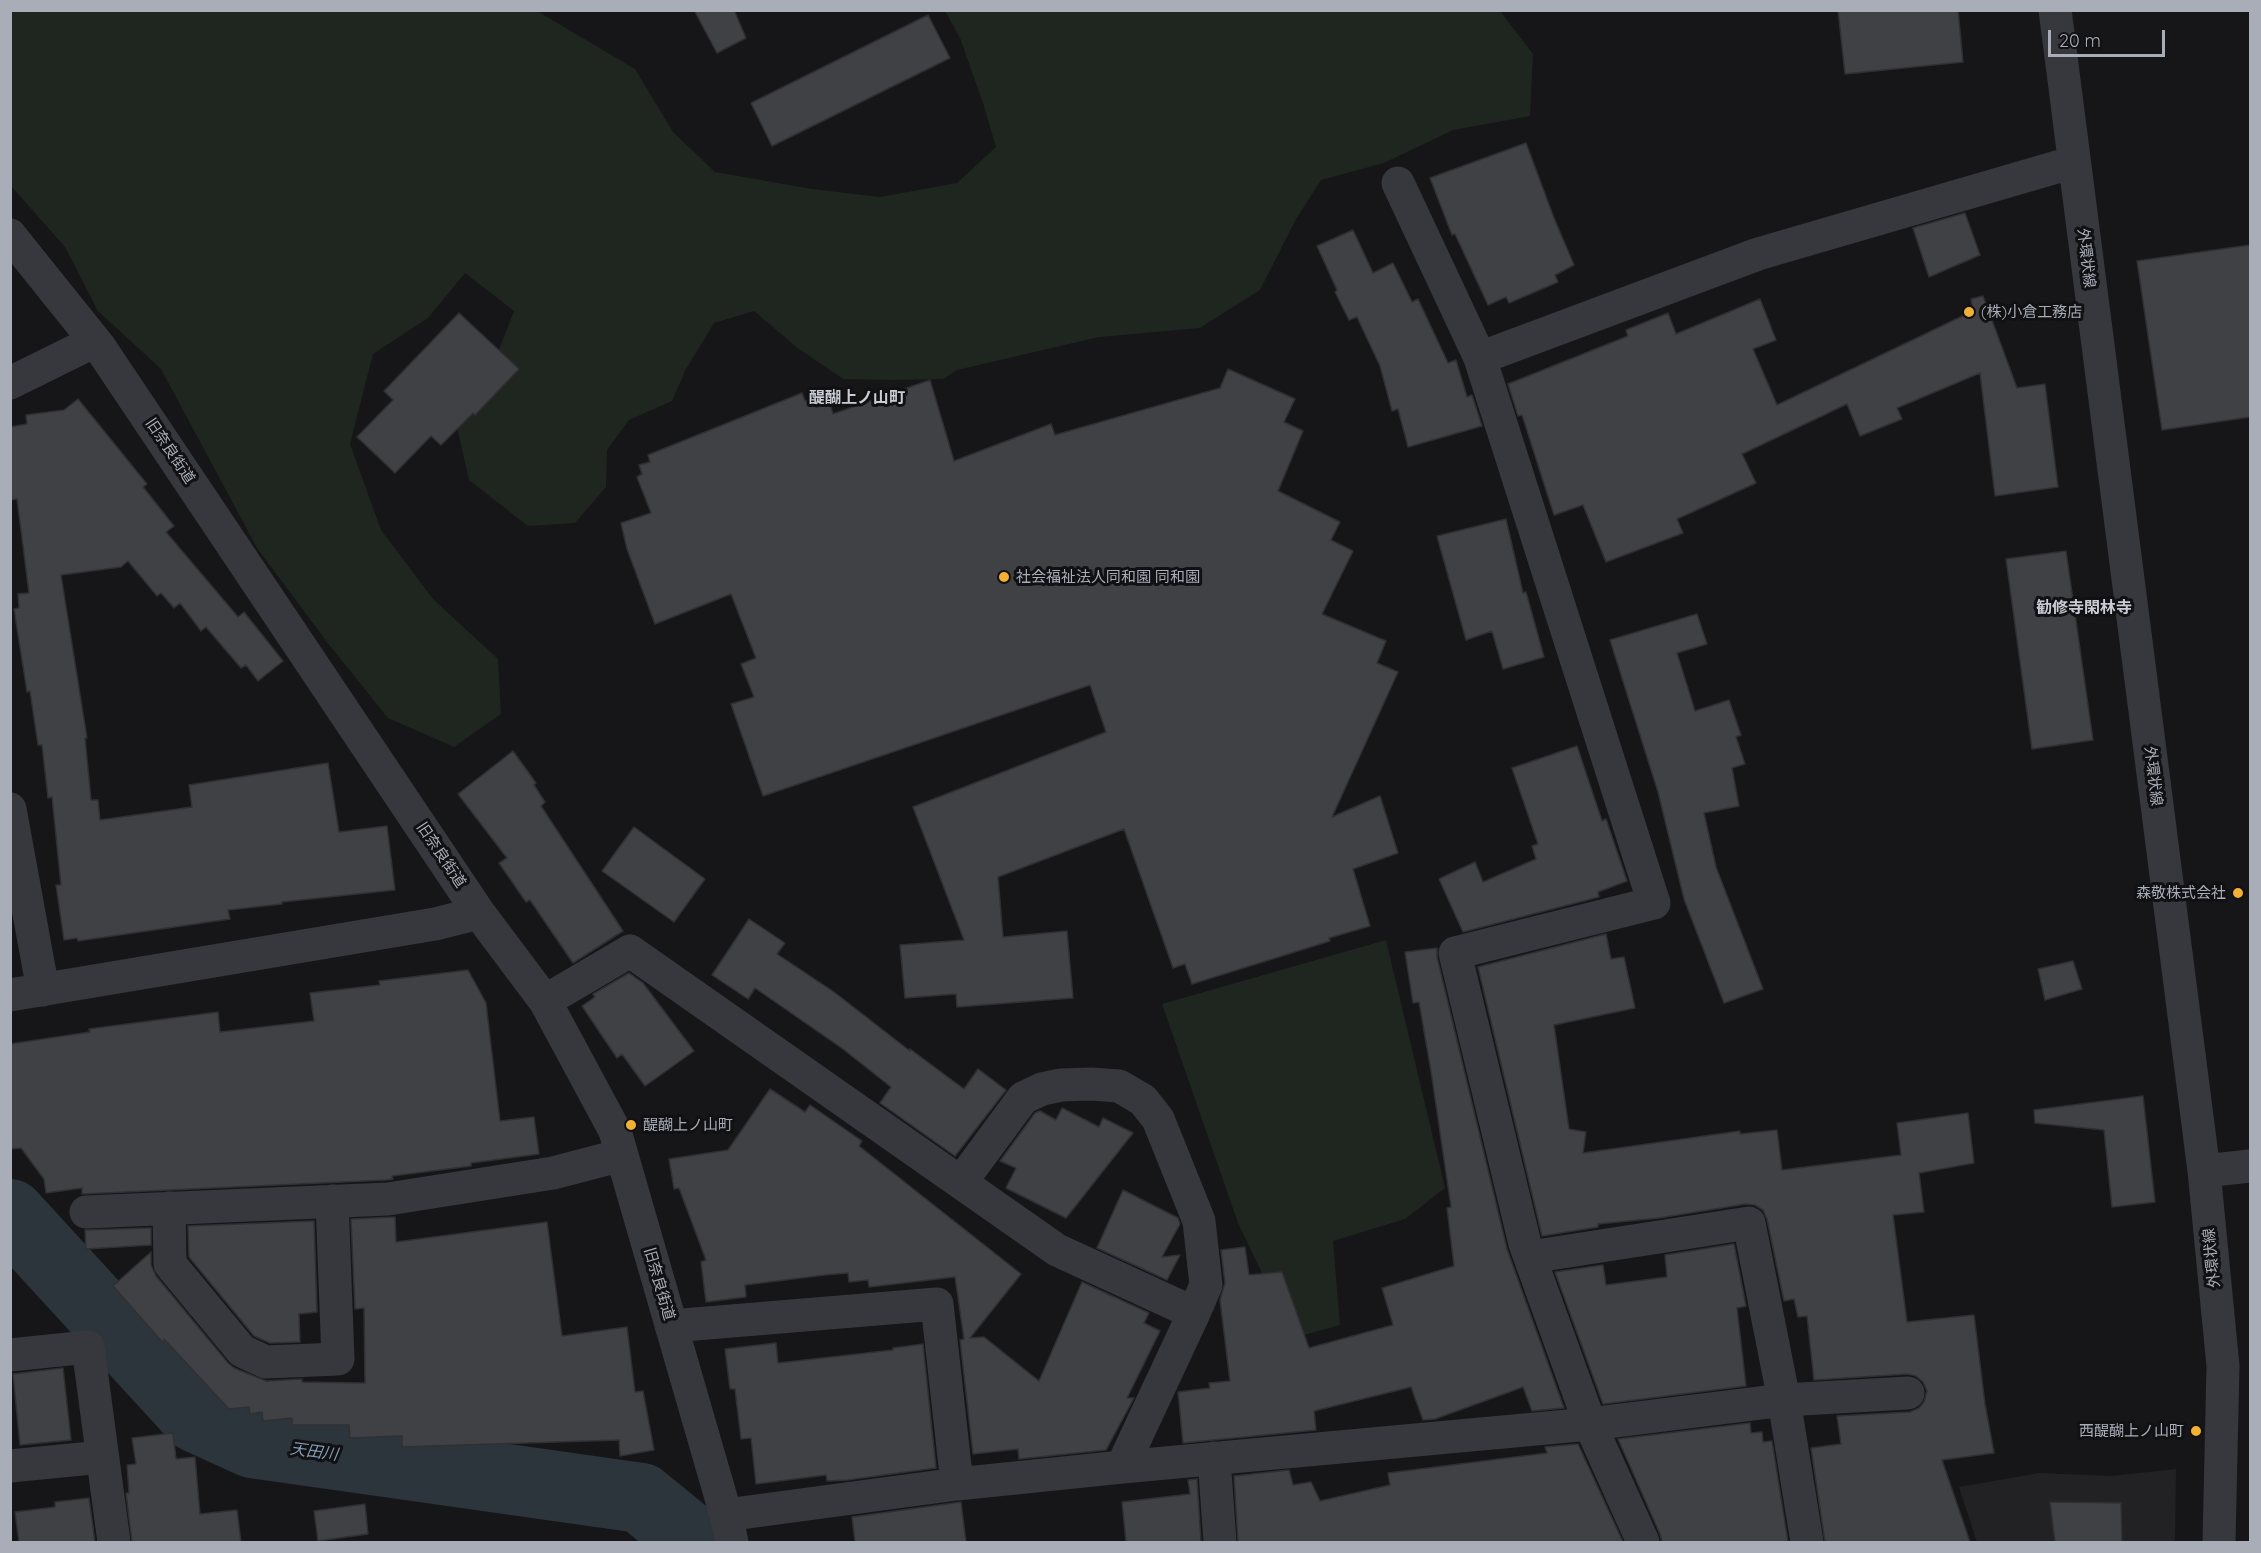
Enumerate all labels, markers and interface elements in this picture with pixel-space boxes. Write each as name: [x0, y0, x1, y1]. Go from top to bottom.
scale bar: [2051, 18, 2168, 56]
text: 20 m: [2059, 29, 2101, 52]
street label: 外環状線: [2073, 227, 2099, 289]
place label: (株)小倉工務店: [1981, 303, 2082, 321]
marker: (株)小倉工務店: [1962, 305, 1976, 319]
district label: 醍醐上ノ山町: [809, 388, 905, 408]
street label: 旧奈良街道: [142, 415, 198, 487]
place label: 社会福祉法人同和園 同和園: [1016, 568, 1200, 586]
marker: 社会福祉法人同和園 同和園: [997, 570, 1011, 584]
district label: 勧修寺閑林寺: [2036, 598, 2132, 618]
street label: 外環状線: [2140, 745, 2166, 807]
street label: 旧奈良街道: [413, 819, 469, 891]
place label: 森敬株式会社: [2136, 884, 2226, 902]
marker: 森敬株式会社: [2231, 886, 2245, 900]
place label: 醍醐上ノ山町: [643, 1116, 733, 1134]
marker: 醍醐上ノ山町: [624, 1118, 638, 1132]
street label: 外環状線: [2200, 1227, 2224, 1289]
street label: 旧奈良街道: [640, 1245, 678, 1323]
place label: 西醍醐上ノ山町: [2079, 1422, 2184, 1440]
marker: 西醍醐上ノ山町: [2189, 1424, 2203, 1438]
water label: 天田川: [289, 1439, 339, 1465]

